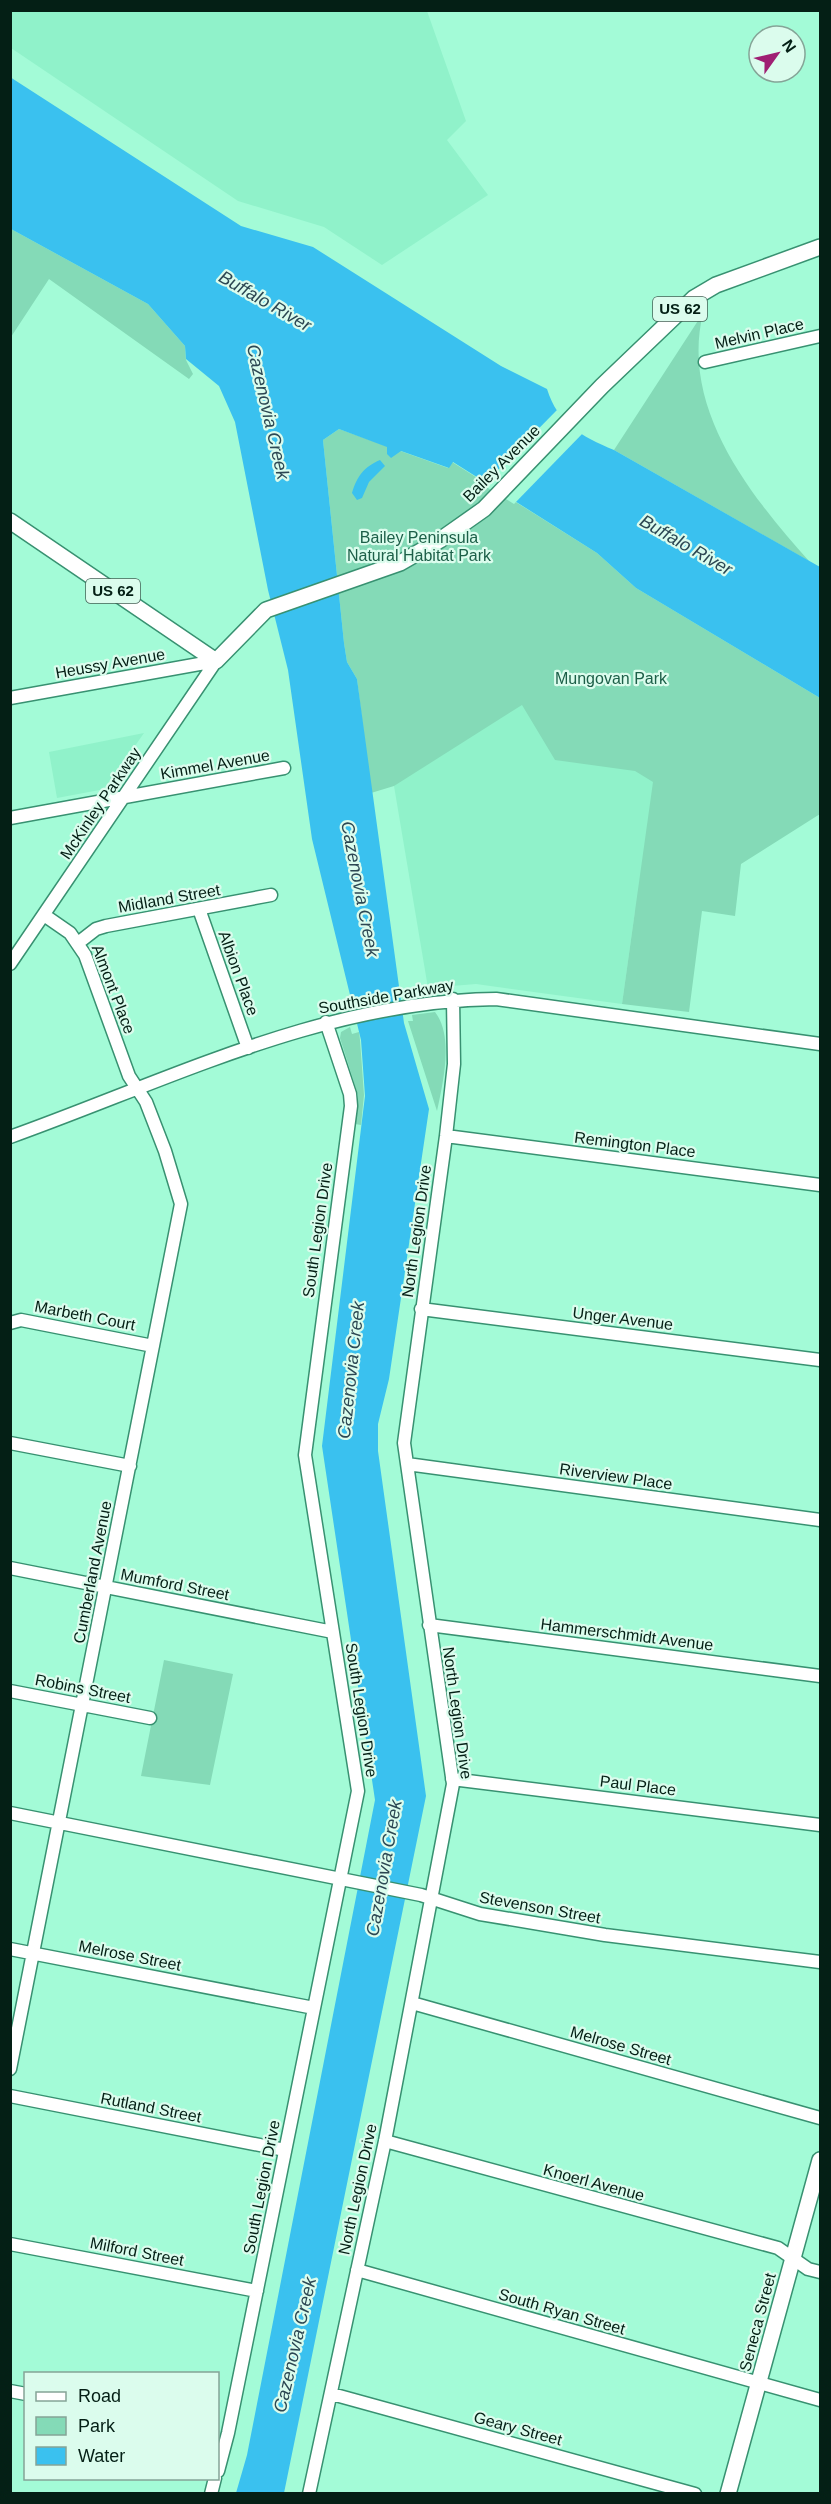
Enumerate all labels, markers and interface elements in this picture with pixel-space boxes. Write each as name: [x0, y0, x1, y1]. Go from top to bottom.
north arrow: [747, 24, 807, 84]
text: N: [779, 36, 799, 55]
water label: Buffalo River: [215, 267, 315, 336]
road number: US 62: [653, 297, 707, 321]
street label: Melvin Place: [713, 315, 805, 352]
water label: Cazenovia Creek: [243, 342, 293, 482]
street label: Bailey Avenue: [460, 422, 543, 505]
water label: Buffalo River: [636, 511, 736, 580]
park label: Bailey Peninsula Natural Habitat Park: [347, 529, 492, 564]
road number: US 62: [86, 579, 140, 603]
street label: Heussy Avenue: [54, 645, 166, 681]
park label: Mungovan Park: [555, 670, 668, 687]
street label: McKinley Parkway: [57, 744, 144, 862]
street label: Kimmel Avenue: [159, 746, 271, 782]
water label: Cazenovia Creek: [337, 819, 383, 960]
street label: Midland Street: [117, 881, 222, 916]
street label: Albion Place: [215, 928, 262, 1018]
street label: Almont Place: [89, 942, 138, 1036]
street label: Southside Parkway: [317, 976, 455, 1017]
street label: Remington Place: [573, 1129, 697, 1160]
street label: South Legion Drive: [300, 1161, 335, 1299]
street label: North Legion Drive: [399, 1164, 434, 1298]
street label: Marbeth Court: [33, 1297, 137, 1334]
water label: Cazenovia Creek: [334, 1299, 368, 1440]
street label: Unger Avenue: [572, 1304, 674, 1333]
street label: Riverview Place: [558, 1460, 674, 1493]
street label: Cumberland Avenue: [70, 1499, 115, 1645]
street label: Mumford Street: [119, 1566, 231, 1603]
street label: Hammerschmidt Avenue: [540, 1615, 714, 1654]
street label: South Legion Drive: [342, 1642, 381, 1779]
street label: North Legion Drive: [440, 1646, 475, 1780]
street label: Robins Street: [34, 1671, 133, 1706]
street label: Paul Place: [599, 1772, 677, 1799]
water label: Cazenovia Creek: [362, 1797, 406, 1938]
street label: Stevenson Street: [478, 1888, 602, 1927]
street label: Melrose Street: [77, 1937, 183, 1974]
street label: Melrose Street: [569, 2023, 674, 2068]
street label: Rutland Street: [99, 2089, 203, 2126]
street label: South Legion Drive: [240, 2119, 283, 2256]
street label: North Legion Drive: [335, 2122, 380, 2256]
street label: Knoerl Avenue: [542, 2161, 646, 2204]
street label: Milford Street: [89, 2234, 186, 2269]
street label: Seneca Street: [736, 2270, 779, 2373]
water label: Cazenovia Creek: [270, 2275, 320, 2415]
street label: South Ryan Street: [497, 2285, 628, 2338]
legend: [24, 2372, 219, 2480]
text: Road: [78, 2386, 121, 2406]
street label: Geary Street: [472, 2409, 564, 2449]
text: Park: [78, 2416, 116, 2436]
text: Water: [78, 2446, 125, 2466]

